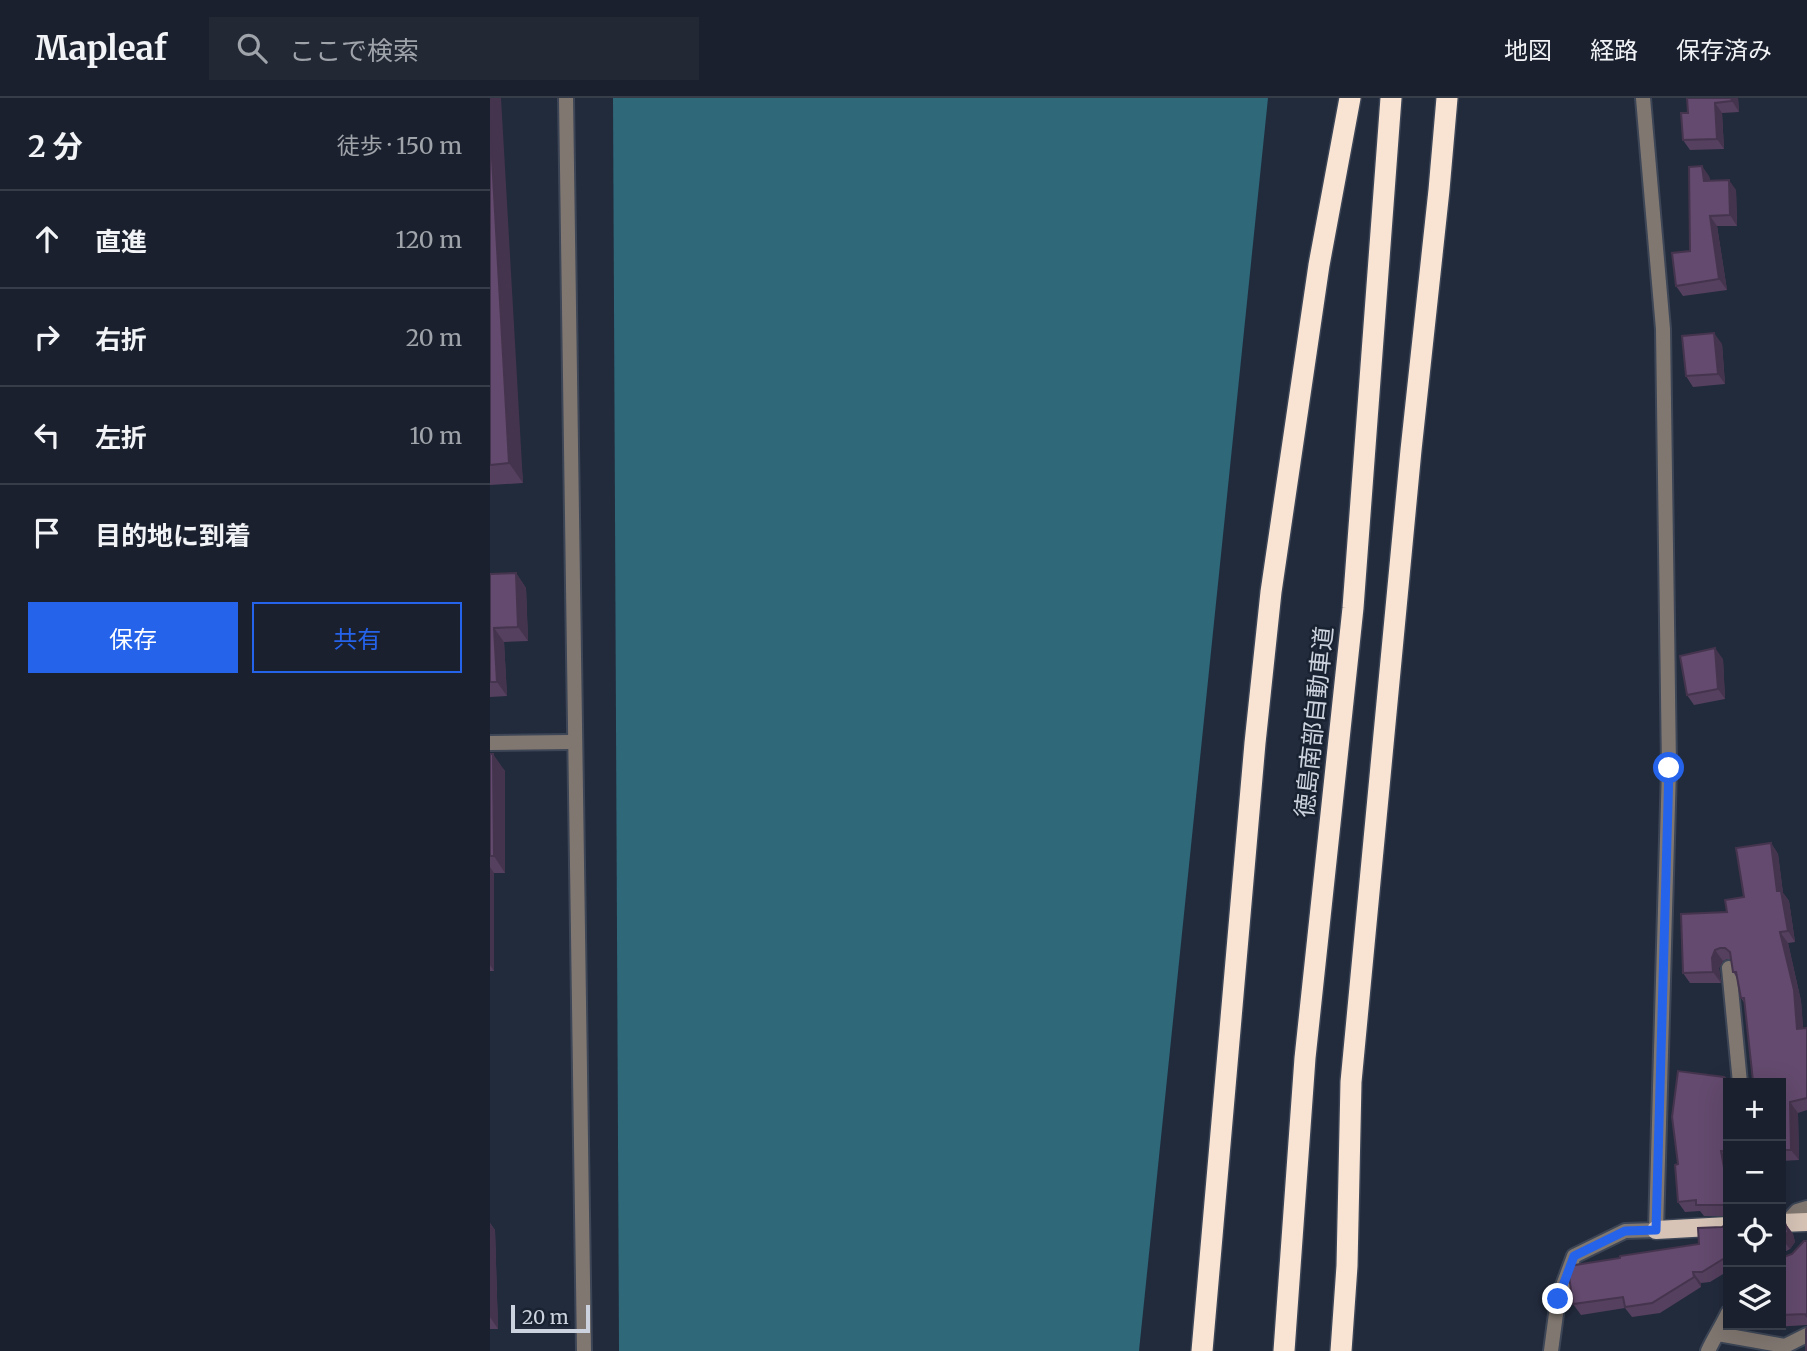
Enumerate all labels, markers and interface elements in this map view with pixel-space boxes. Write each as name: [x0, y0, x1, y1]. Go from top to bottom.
search box: [209, 17, 699, 80]
text: Mapleaf: [35, 28, 167, 69]
icon: search: [233, 29, 271, 67]
text: ここで検索: [289, 34, 419, 67]
text: 地図: [1504, 35, 1552, 66]
text: 経路: [1590, 35, 1638, 66]
text: 保存済み: [1676, 35, 1772, 66]
text: 2 分: [28, 127, 83, 165]
text: 徒歩 · 150 m: [337, 131, 462, 160]
icon: ahead: [28, 220, 66, 258]
text: 直進: [95, 225, 147, 258]
text: 120 m: [396, 225, 462, 254]
icon: right: [28, 318, 66, 356]
text: 右折: [95, 323, 147, 356]
text: 20 m: [406, 323, 462, 352]
icon: left: [28, 416, 66, 454]
text: 左折: [95, 421, 147, 454]
text: 10 m: [409, 421, 462, 450]
icon: arrive: [28, 514, 66, 552]
text: 目的地に到着: [95, 519, 251, 552]
button: 保存: [28, 602, 238, 673]
button: 共有: [252, 602, 462, 673]
street label: 徳島南部自動車道: [1289, 625, 1339, 819]
route start: [1653, 752, 1684, 783]
map controls: [1723, 1078, 1786, 1330]
button: +: [1723, 1078, 1786, 1141]
button: −: [1723, 1141, 1786, 1204]
button: locate: [1723, 1204, 1786, 1267]
button: layers: [1723, 1267, 1786, 1330]
route end: [1542, 1283, 1573, 1314]
scale bar: [511, 1302, 590, 1334]
text: 20 m: [522, 1305, 569, 1329]

